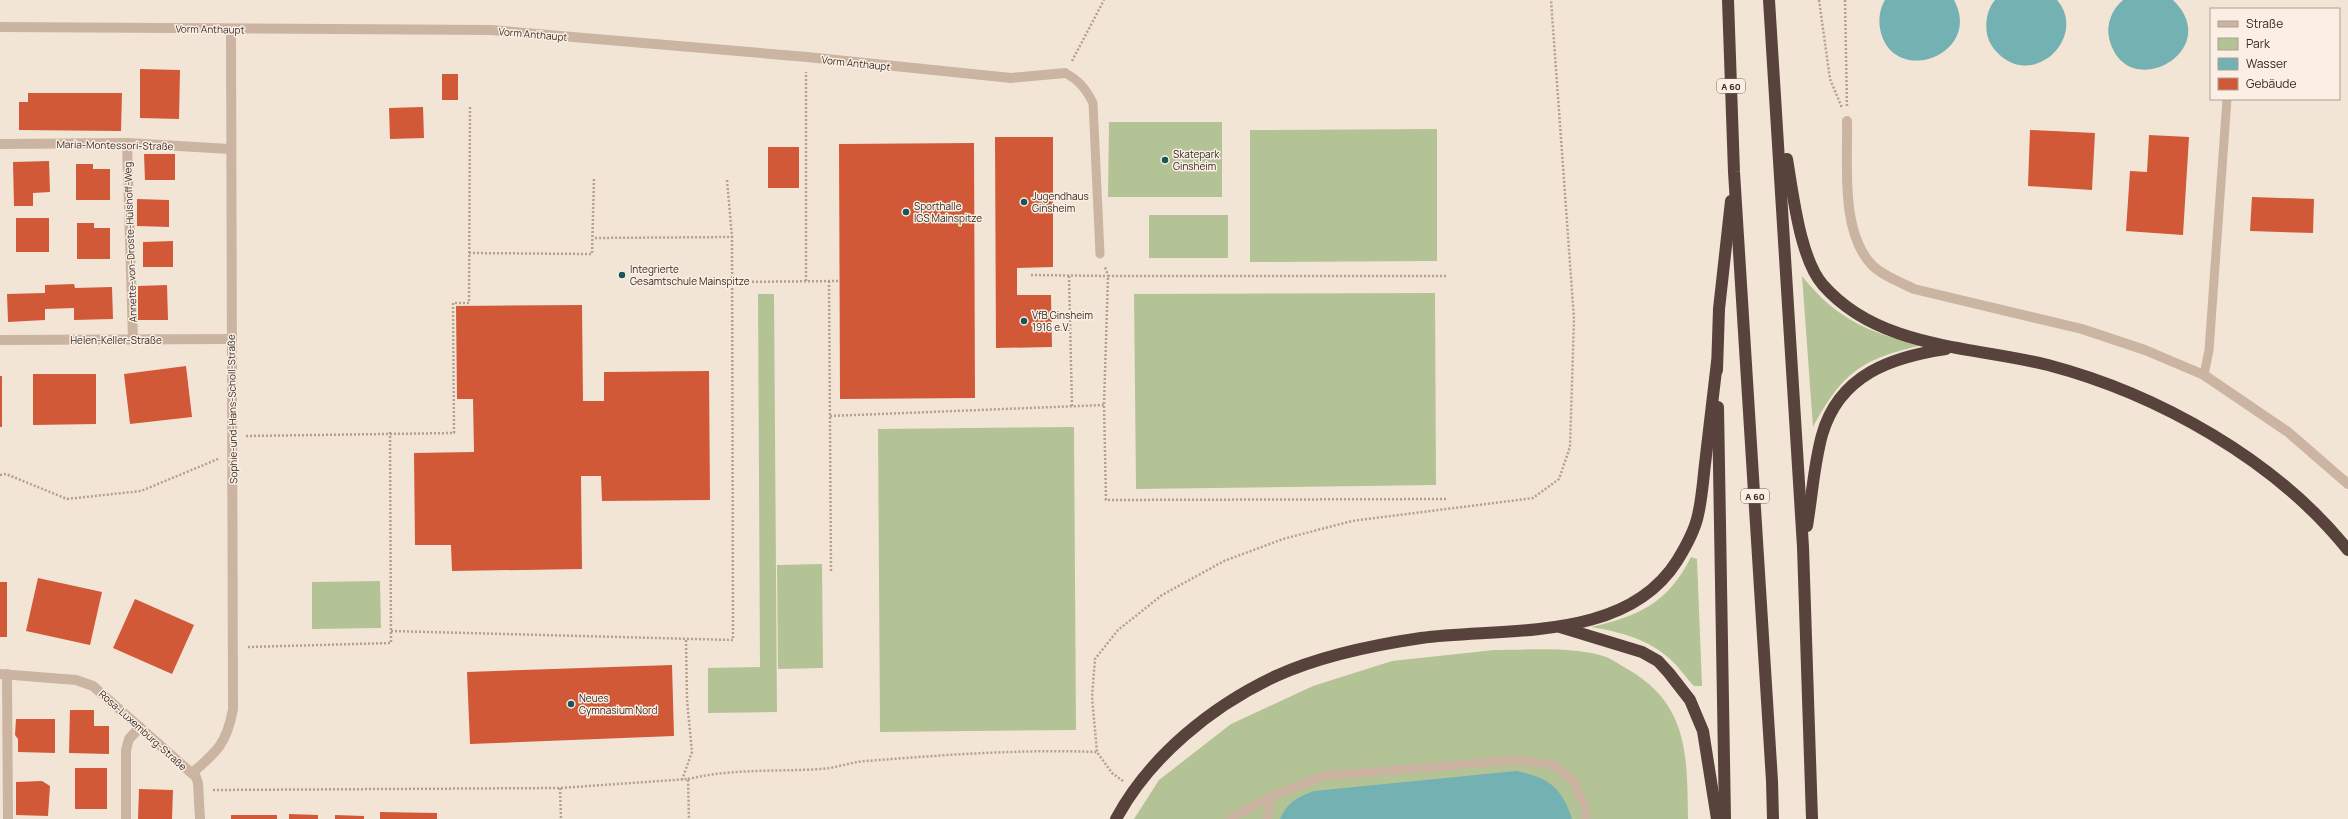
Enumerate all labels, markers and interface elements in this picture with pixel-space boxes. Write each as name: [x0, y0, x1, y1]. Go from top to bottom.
legend: [2210, 8, 2340, 100]
text: Straße: [2246, 15, 2283, 32]
street label: Vorm Anthaupt: [175, 21, 245, 37]
street label: Vorm Anthaupt: [498, 24, 568, 44]
text: Park: [2246, 35, 2271, 52]
street label: Vorm Anthaupt: [821, 52, 891, 74]
text: Wasser: [2246, 55, 2288, 72]
text: Gebäude: [2246, 75, 2297, 92]
road number: A 60: [1717, 79, 1745, 93]
street label: Maria-Montessori-Straße: [56, 137, 174, 153]
place label: Skatepark Ginsheim: [1173, 147, 1220, 173]
marker: Skatepark Ginsheim: [1160, 155, 1170, 165]
street label: Annette-von-Droste-Hülshoff-Weg: [120, 161, 140, 323]
place label: Jugendhaus Ginsheim: [1032, 189, 1089, 215]
marker: Jugendhaus Ginsheim: [1019, 197, 1029, 207]
place label: Sporthalle IGS Mainspitze: [914, 199, 982, 225]
marker: Sporthalle IGS Mainspitze: [901, 207, 911, 217]
place label: Integrierte Gesamtschule Mainspitze: [630, 262, 750, 288]
marker: Integrierte Gesamtschule Mainspitze: [617, 270, 627, 280]
place label: VfB Ginsheim 1916 e.V.: [1032, 308, 1093, 334]
marker: VfB Ginsheim 1916 e.V.: [1019, 316, 1029, 326]
street label: Helen-Keller-Straße: [70, 333, 162, 347]
street label: Sophie-und-Hans-Scholl-Straße: [224, 334, 240, 484]
road number: A 60: [1741, 489, 1769, 503]
street label: Rosa-Luxemburg-Straße: [96, 687, 190, 773]
place label: Neues Gymnasium Nord: [579, 691, 658, 717]
marker: Neues Gymnasium Nord: [566, 699, 576, 709]

